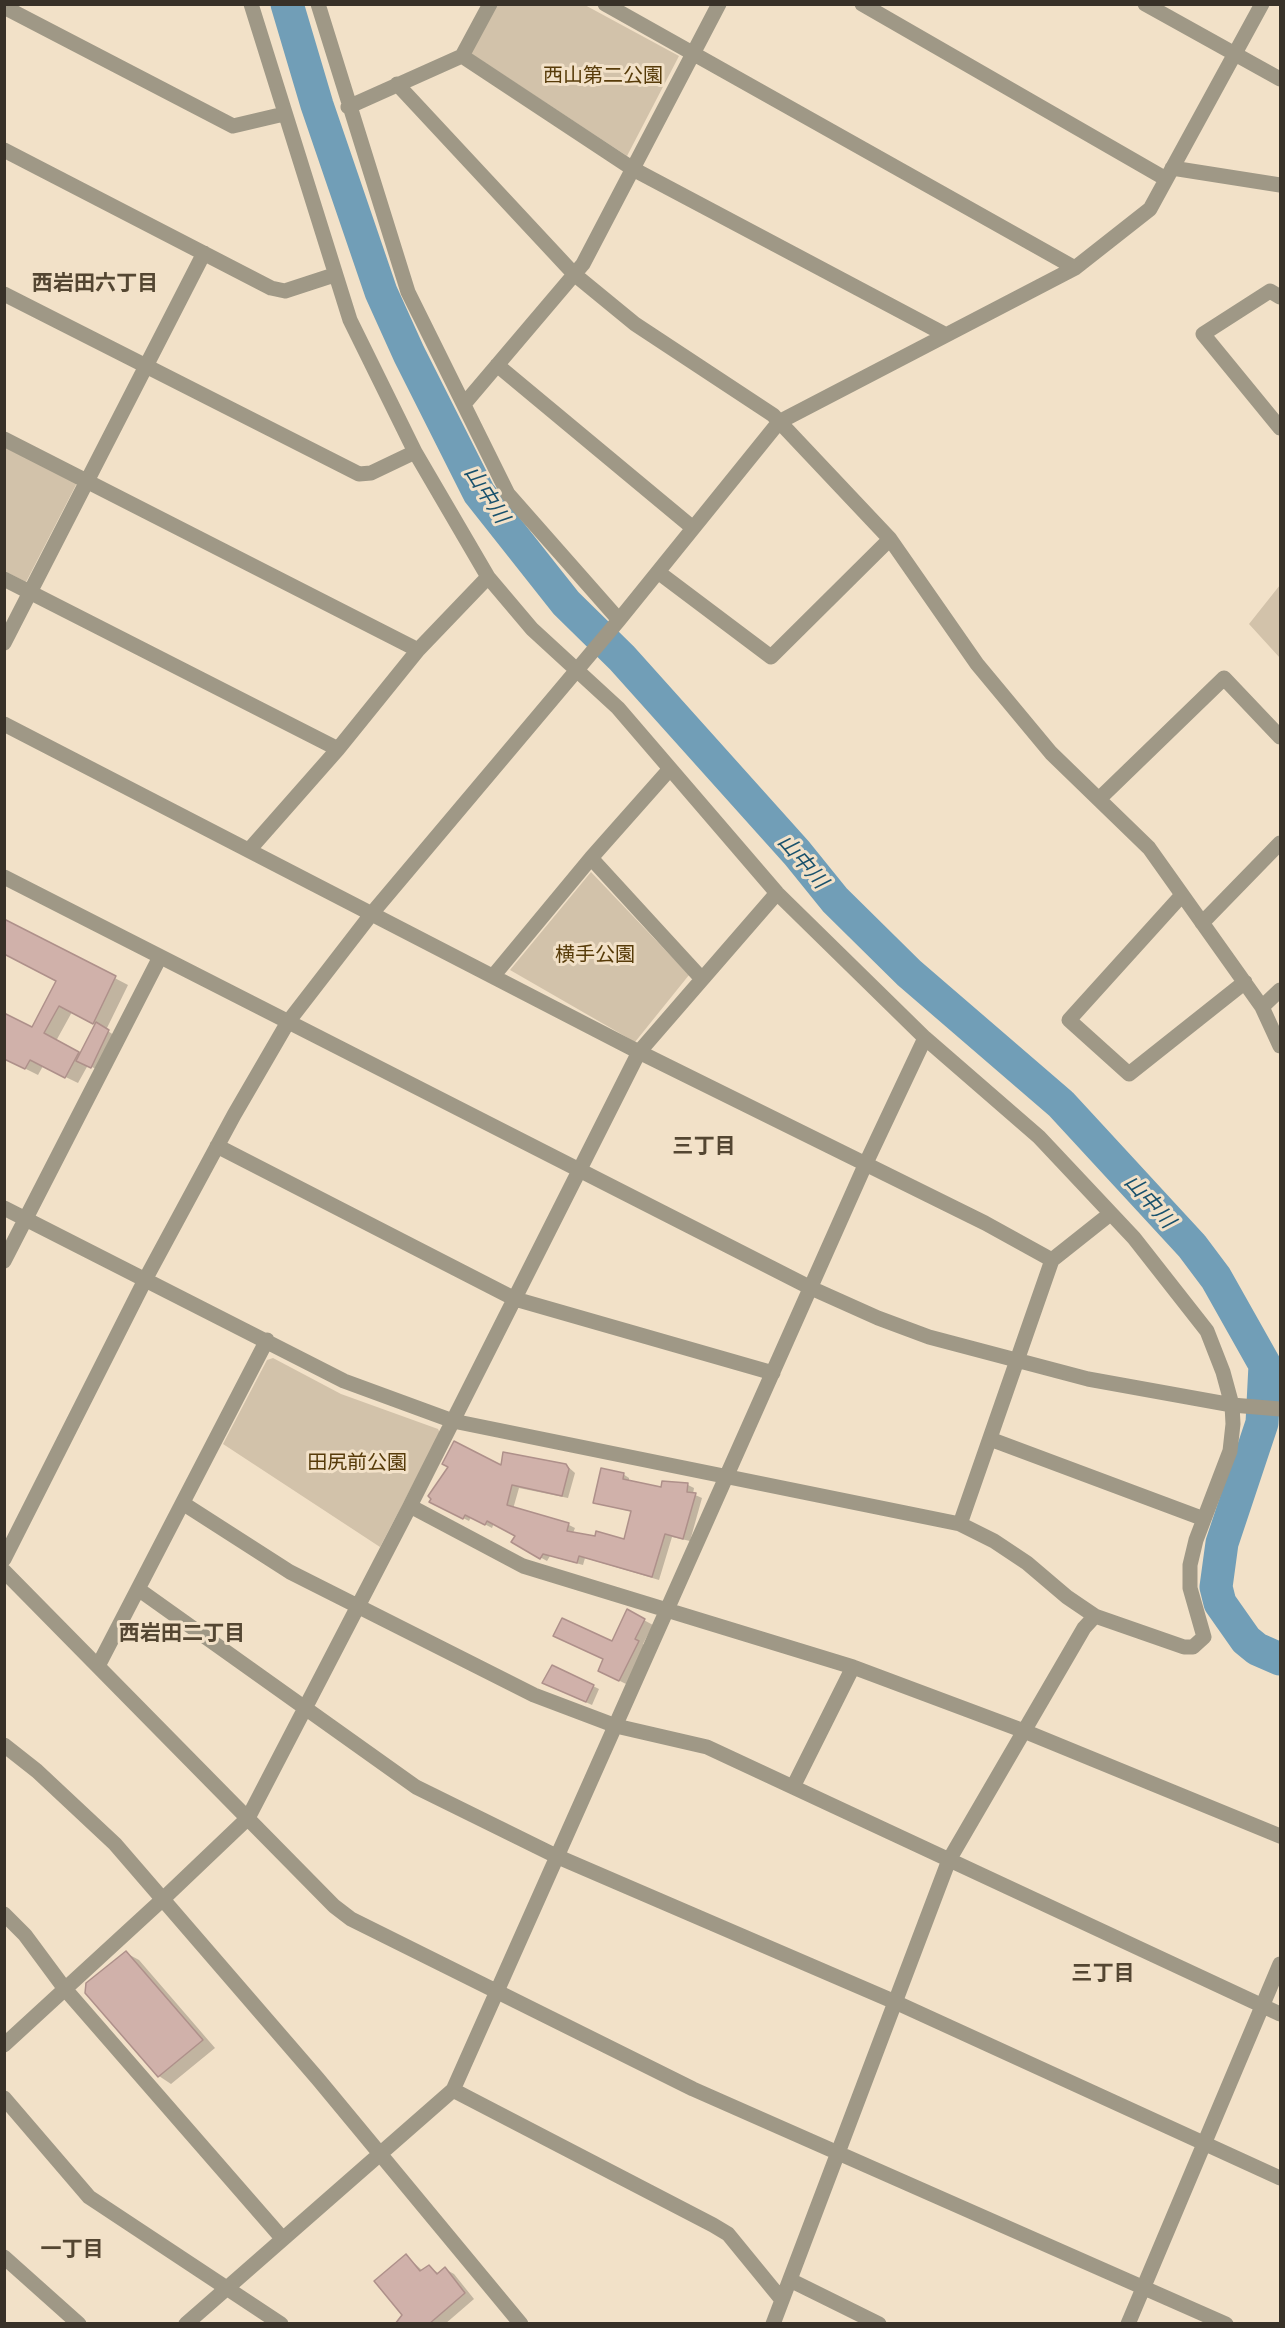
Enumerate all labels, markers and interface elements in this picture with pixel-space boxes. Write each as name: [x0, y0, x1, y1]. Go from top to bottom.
park label: 西山第二公園: [543, 64, 663, 88]
district label: 西岩田六丁目: [32, 271, 158, 297]
water label: 山中川: [458, 462, 514, 528]
water label: 山中川: [772, 830, 832, 894]
park label: 横手公園: [555, 943, 635, 967]
district label: 三丁目: [673, 1134, 735, 1160]
water label: 山中川: [1119, 1170, 1179, 1234]
park label: 田尻前公園: [307, 1451, 407, 1475]
district label: 西岩田二丁目: [119, 1621, 245, 1647]
district label: 三丁目: [1072, 1961, 1134, 1987]
district label: 一丁目: [41, 2237, 103, 2263]

